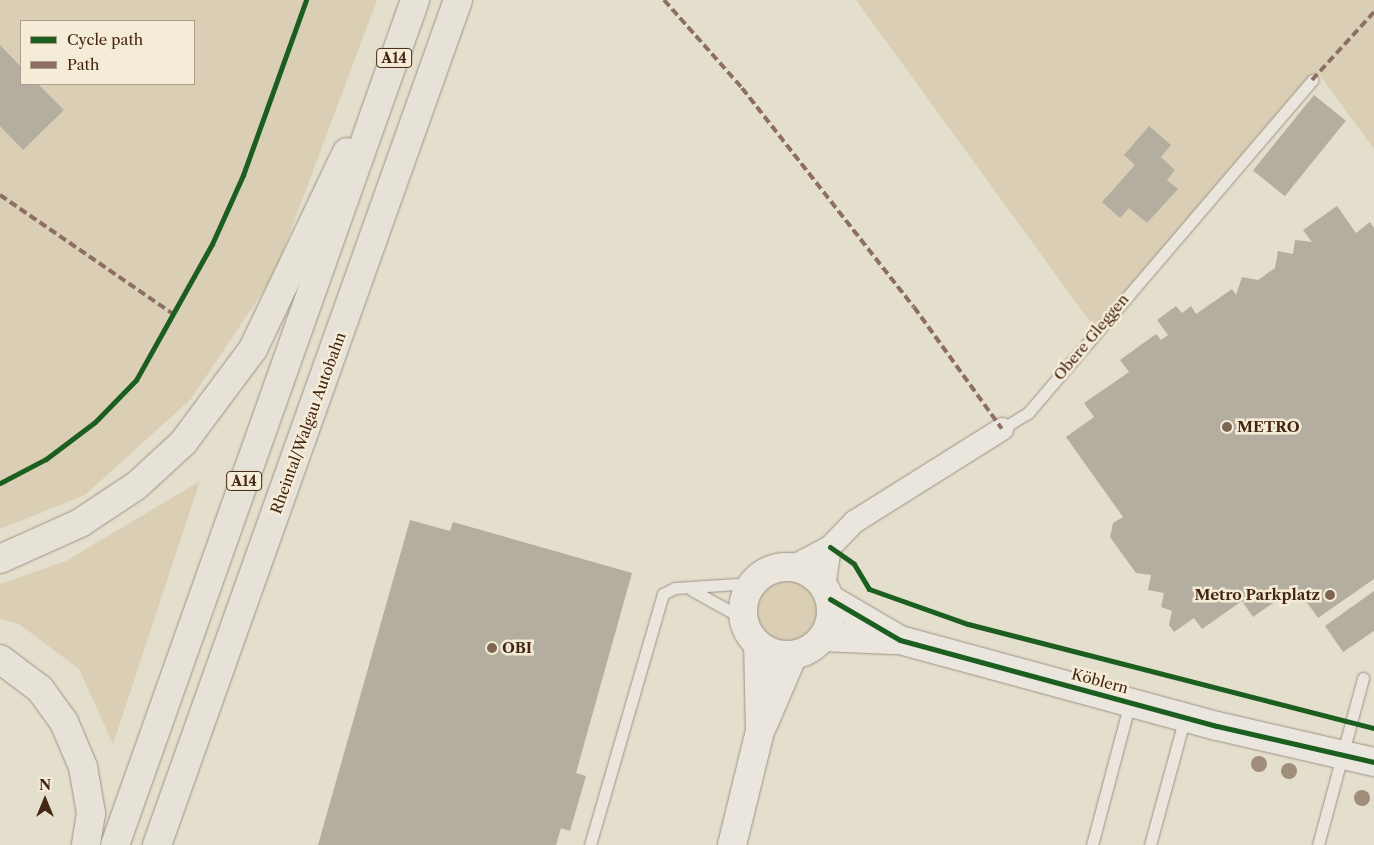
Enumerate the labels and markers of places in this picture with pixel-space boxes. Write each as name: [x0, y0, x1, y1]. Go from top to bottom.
place label: METRO: [1237, 418, 1300, 436]
marker: METRO: [1221, 421, 1233, 433]
place label: Metro Parkplatz: [1195, 586, 1320, 604]
marker: Metro Parkplatz: [1324, 589, 1336, 601]
place label: OBI: [502, 639, 532, 657]
marker: OBI: [486, 642, 498, 654]

